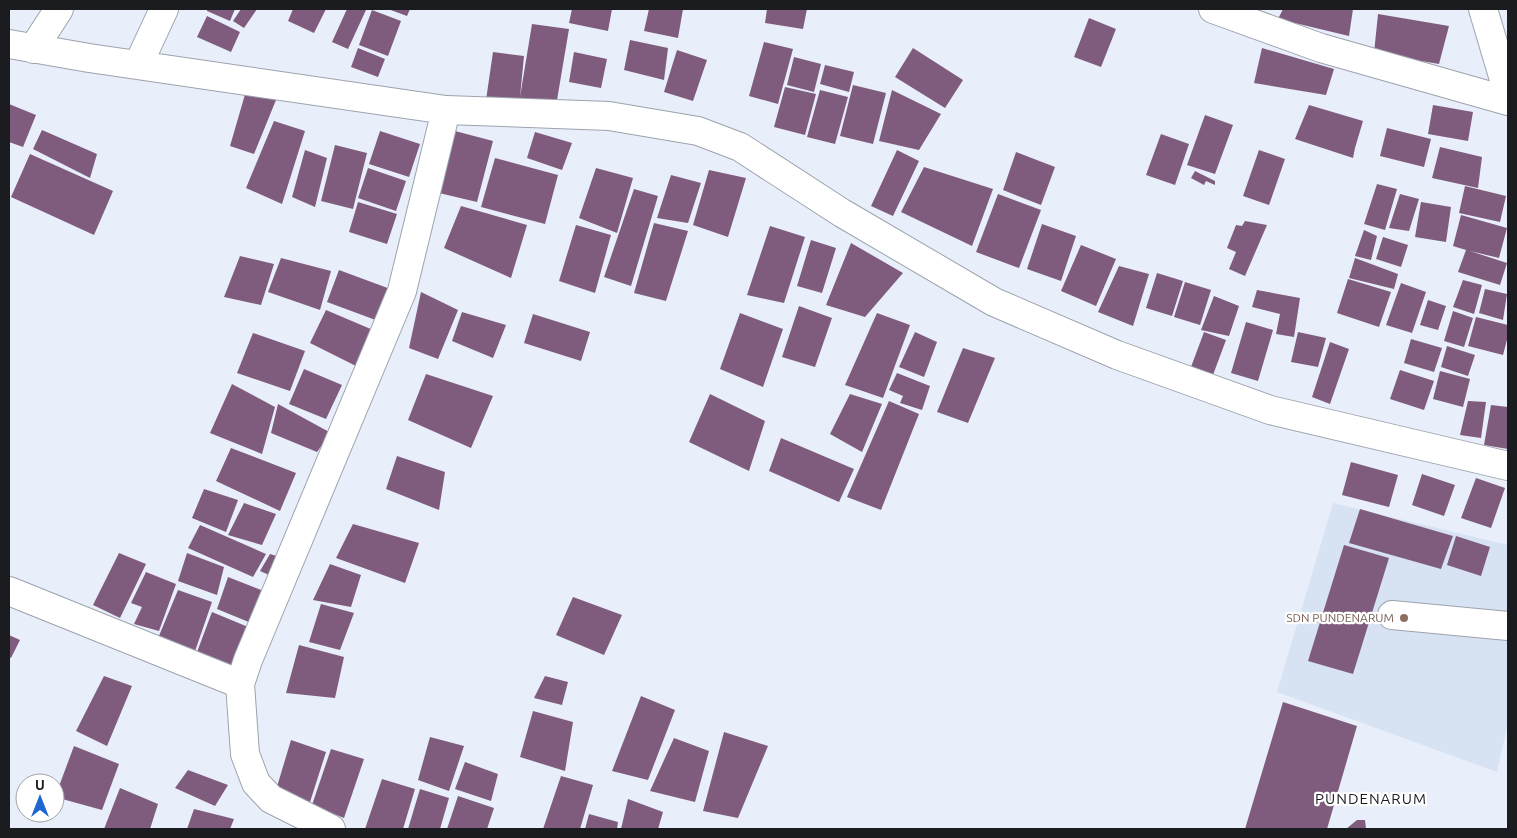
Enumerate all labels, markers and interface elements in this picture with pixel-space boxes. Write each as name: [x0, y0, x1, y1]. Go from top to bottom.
place label: SDN PUNDENARUM: [1286, 611, 1394, 624]
marker: SDN PUNDENARUM: [1398, 612, 1410, 624]
north arrow: [15, 773, 65, 823]
text: U: [35, 777, 45, 793]
district label: PUNDENARUM: [1315, 790, 1427, 807]

